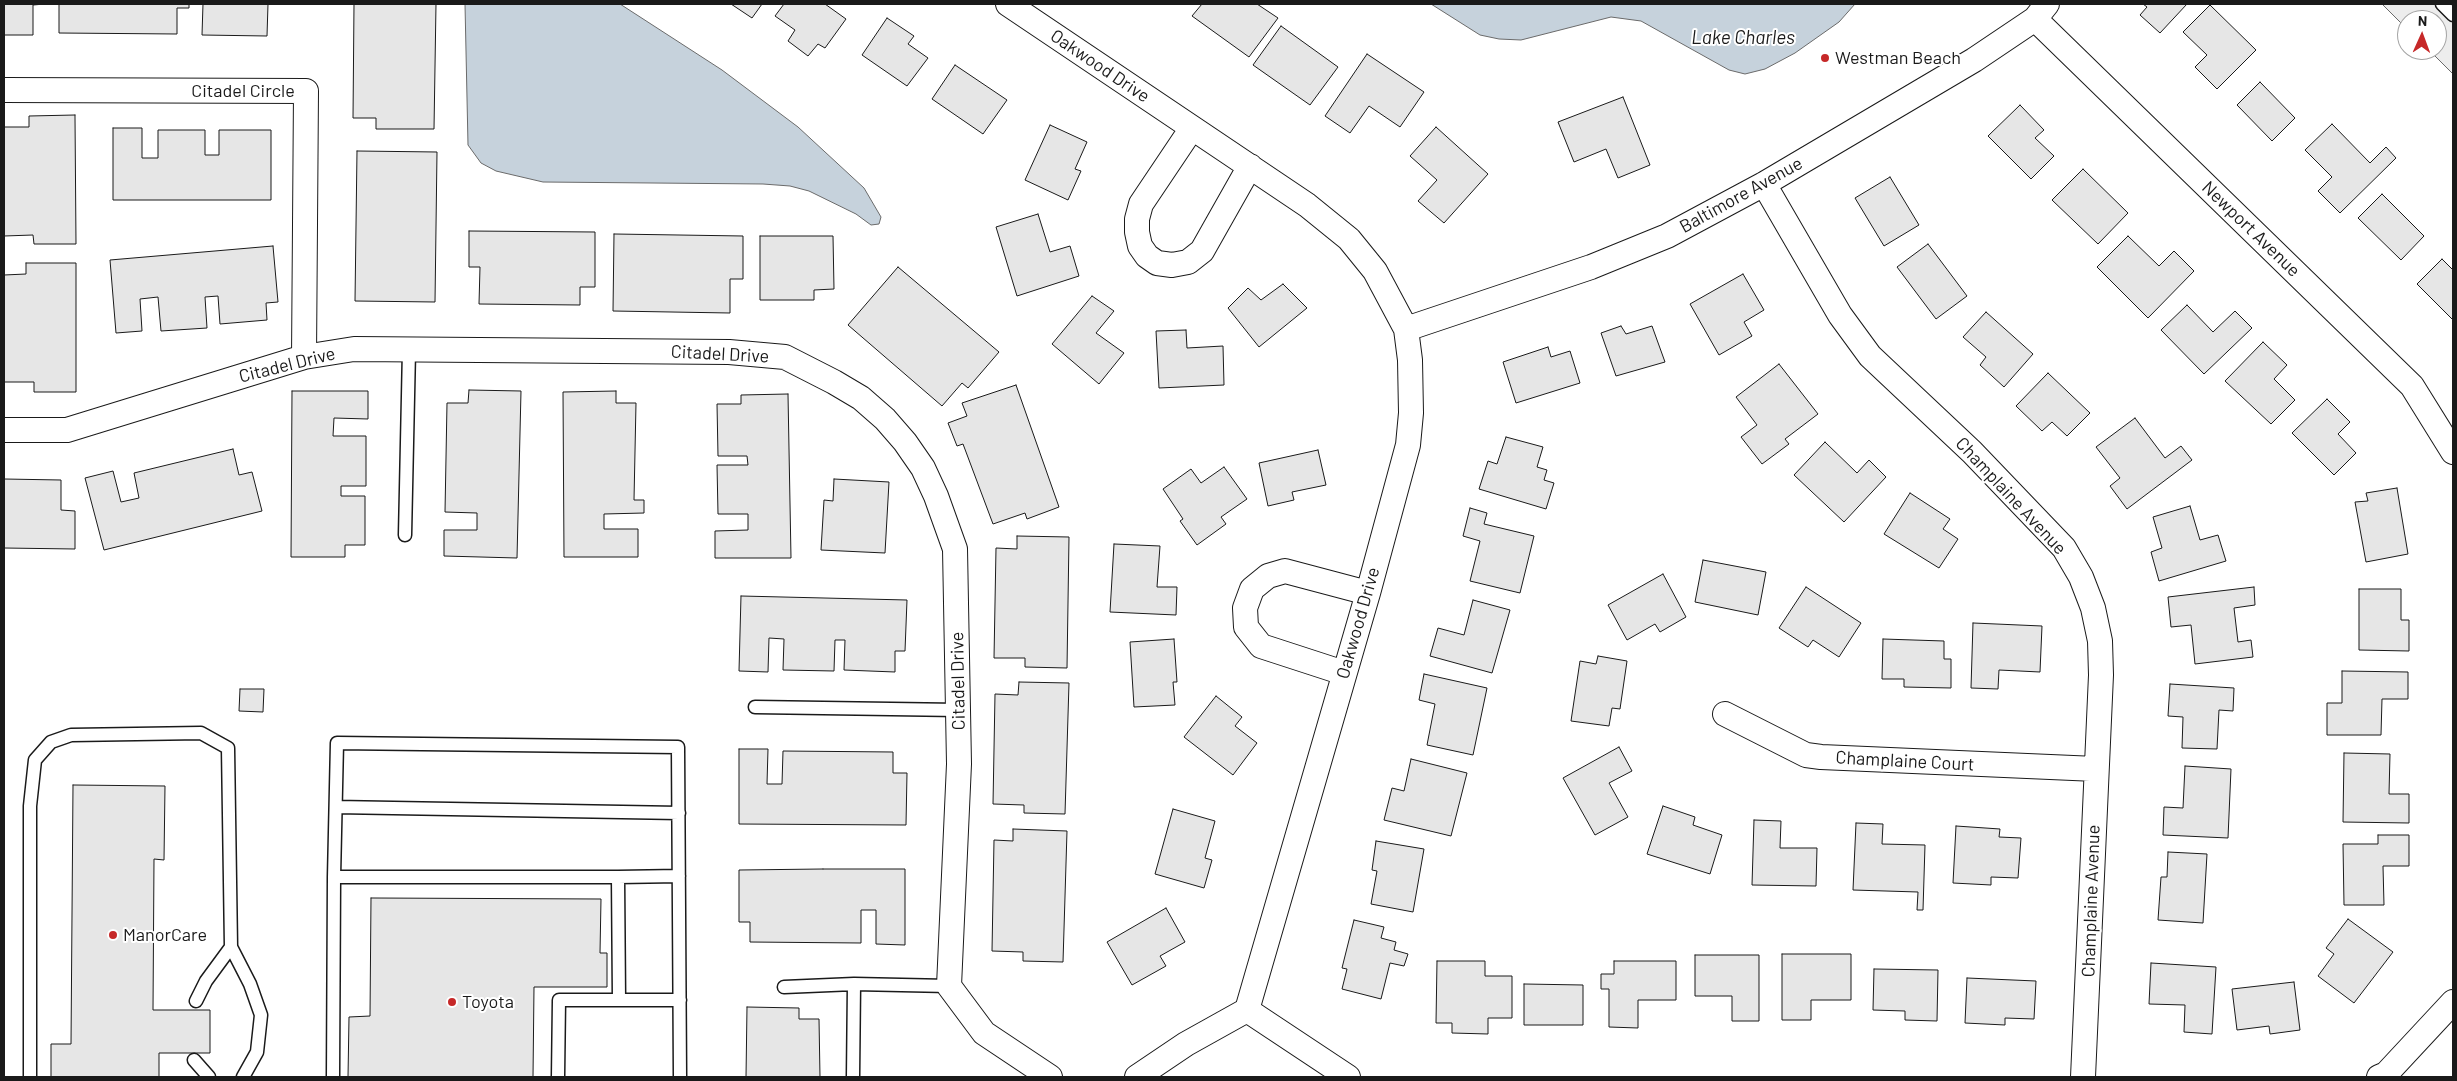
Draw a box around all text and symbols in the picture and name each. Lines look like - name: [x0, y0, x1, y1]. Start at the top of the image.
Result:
- north arrow: [2397, 10, 2447, 60]
- text: N: [2418, 12, 2427, 29]
- street label: Oakwood Drive: [1046, 25, 1154, 107]
- water label: Lake Charles: [1691, 27, 1795, 49]
- place label: Westman Beach: [1835, 47, 1961, 69]
- marker: Westman Beach: [1819, 52, 1831, 64]
- street label: Citadel Circle: [191, 80, 295, 102]
- street label: Baltimore Avenue: [1676, 152, 1806, 238]
- street label: Newport Avenue: [2197, 177, 2305, 281]
- street label: Citadel Drive: [670, 341, 770, 367]
- street label: Citadel Drive: [237, 343, 337, 387]
- street label: Champlaine Avenue: [1951, 433, 2071, 559]
- street label: Oakwood Drive: [1332, 565, 1384, 681]
- street label: Citadel Drive: [946, 632, 970, 730]
- street label: Champlaine Court: [1835, 747, 1975, 775]
- street label: Champlaine Avenue: [2078, 824, 2104, 978]
- place label: ManorCare: [123, 924, 207, 946]
- marker: ManorCare: [107, 929, 119, 941]
- place label: Toyota: [462, 991, 514, 1013]
- marker: Toyota: [446, 996, 458, 1008]

